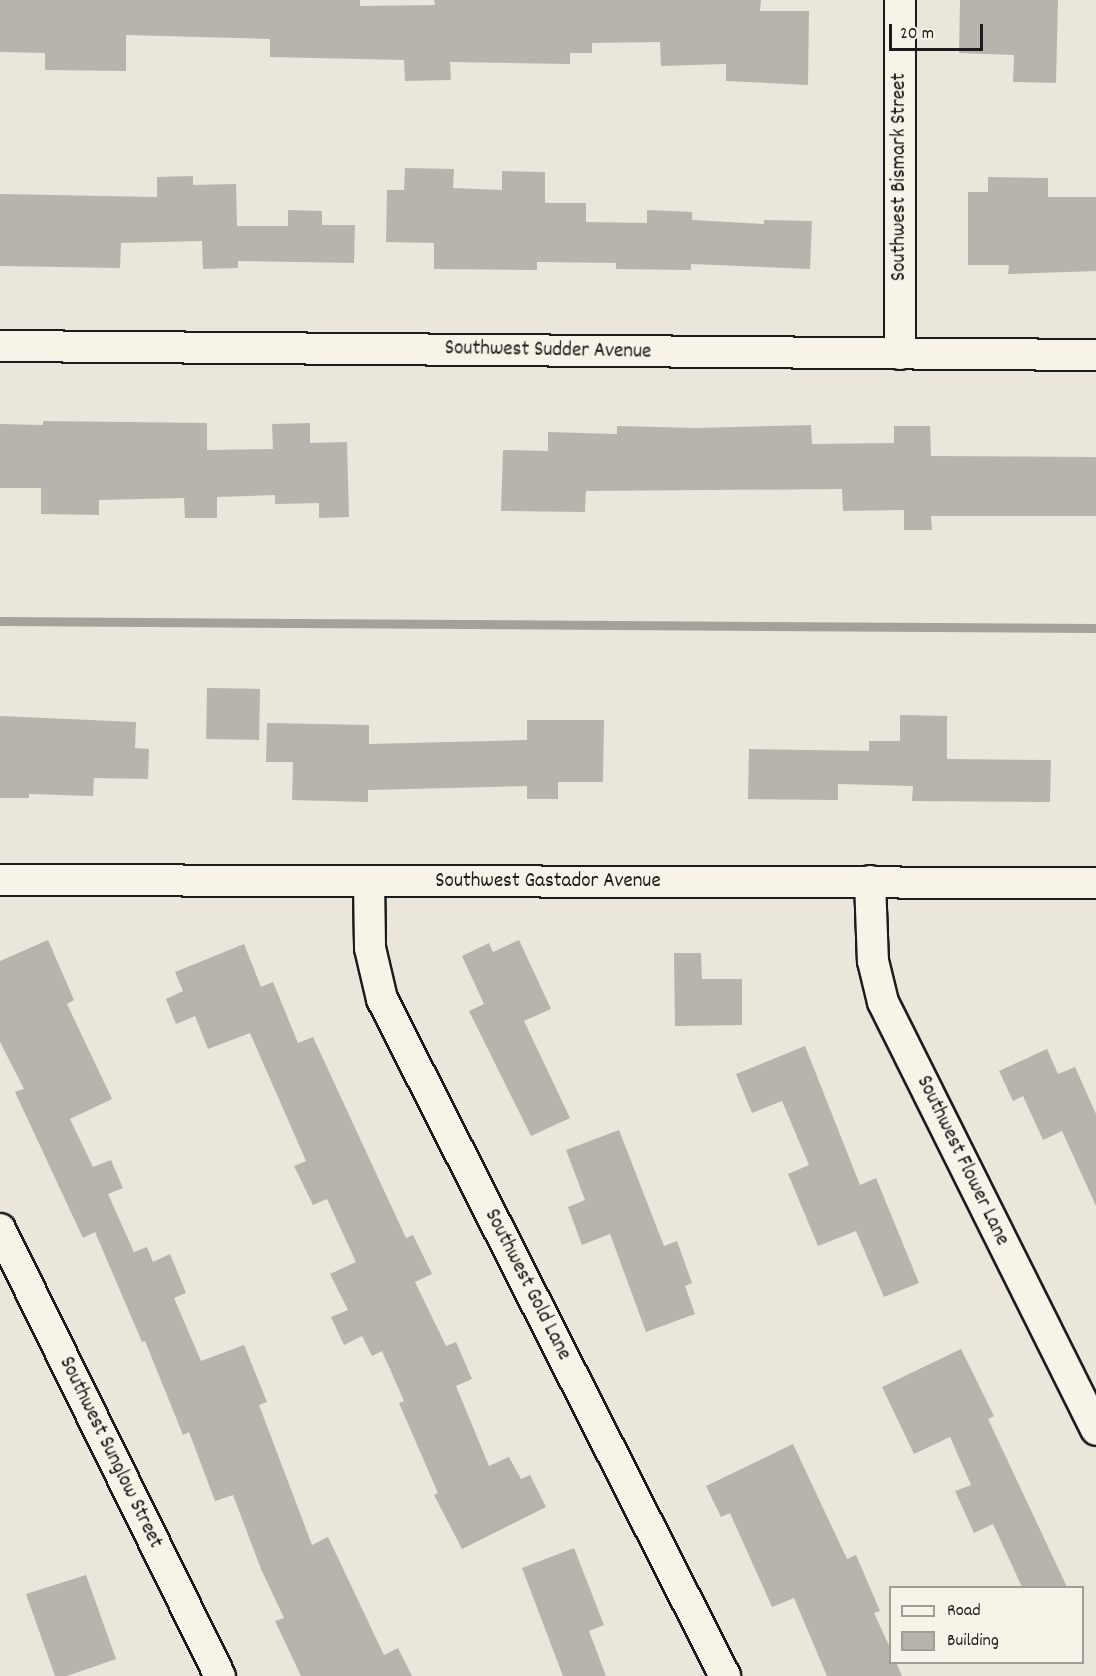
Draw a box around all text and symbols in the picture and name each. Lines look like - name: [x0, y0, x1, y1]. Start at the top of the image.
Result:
- scale bar: [892, 12, 986, 50]
- text: 20 m: [900, 22, 934, 47]
- street label: Southwest Bismark Street: [887, 73, 913, 281]
- street label: Southwest Sudder Avenue: [445, 337, 651, 365]
- street label: Southwest Gastador Avenue: [435, 869, 661, 895]
- street label: Southwest Flower Lane: [910, 1072, 1014, 1250]
- street label: Southwest Gold Lane: [478, 1205, 576, 1365]
- street label: Southwest Sunglow Street: [53, 1353, 167, 1553]
- legend: [889, 1586, 1084, 1664]
- text: Road: [947, 1599, 981, 1624]
- text: Building: [947, 1629, 999, 1654]

